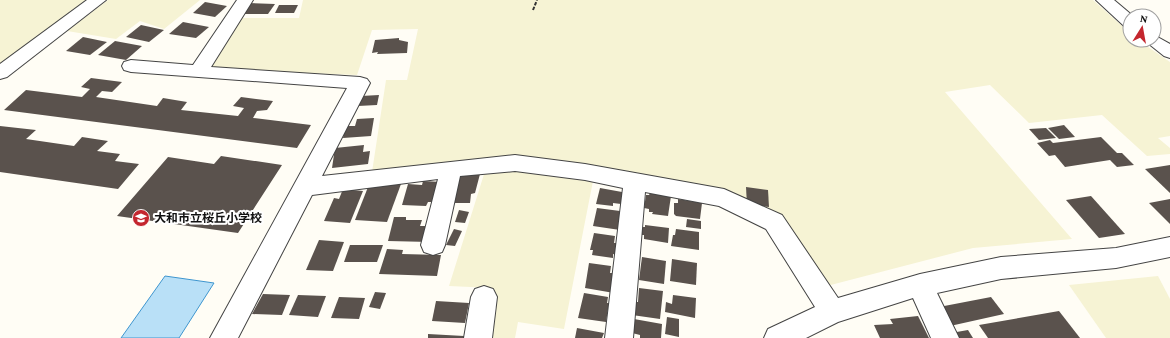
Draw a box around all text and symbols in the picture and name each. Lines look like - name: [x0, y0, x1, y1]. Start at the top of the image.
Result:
- north arrow: [1122, 8, 1162, 48]
- text: N: [1139, 12, 1149, 25]
- school or university icon: 大和市立桜丘小学校: [131, 208, 151, 228]
- place label: 大和市立桜丘小学校: [154, 211, 262, 225]

